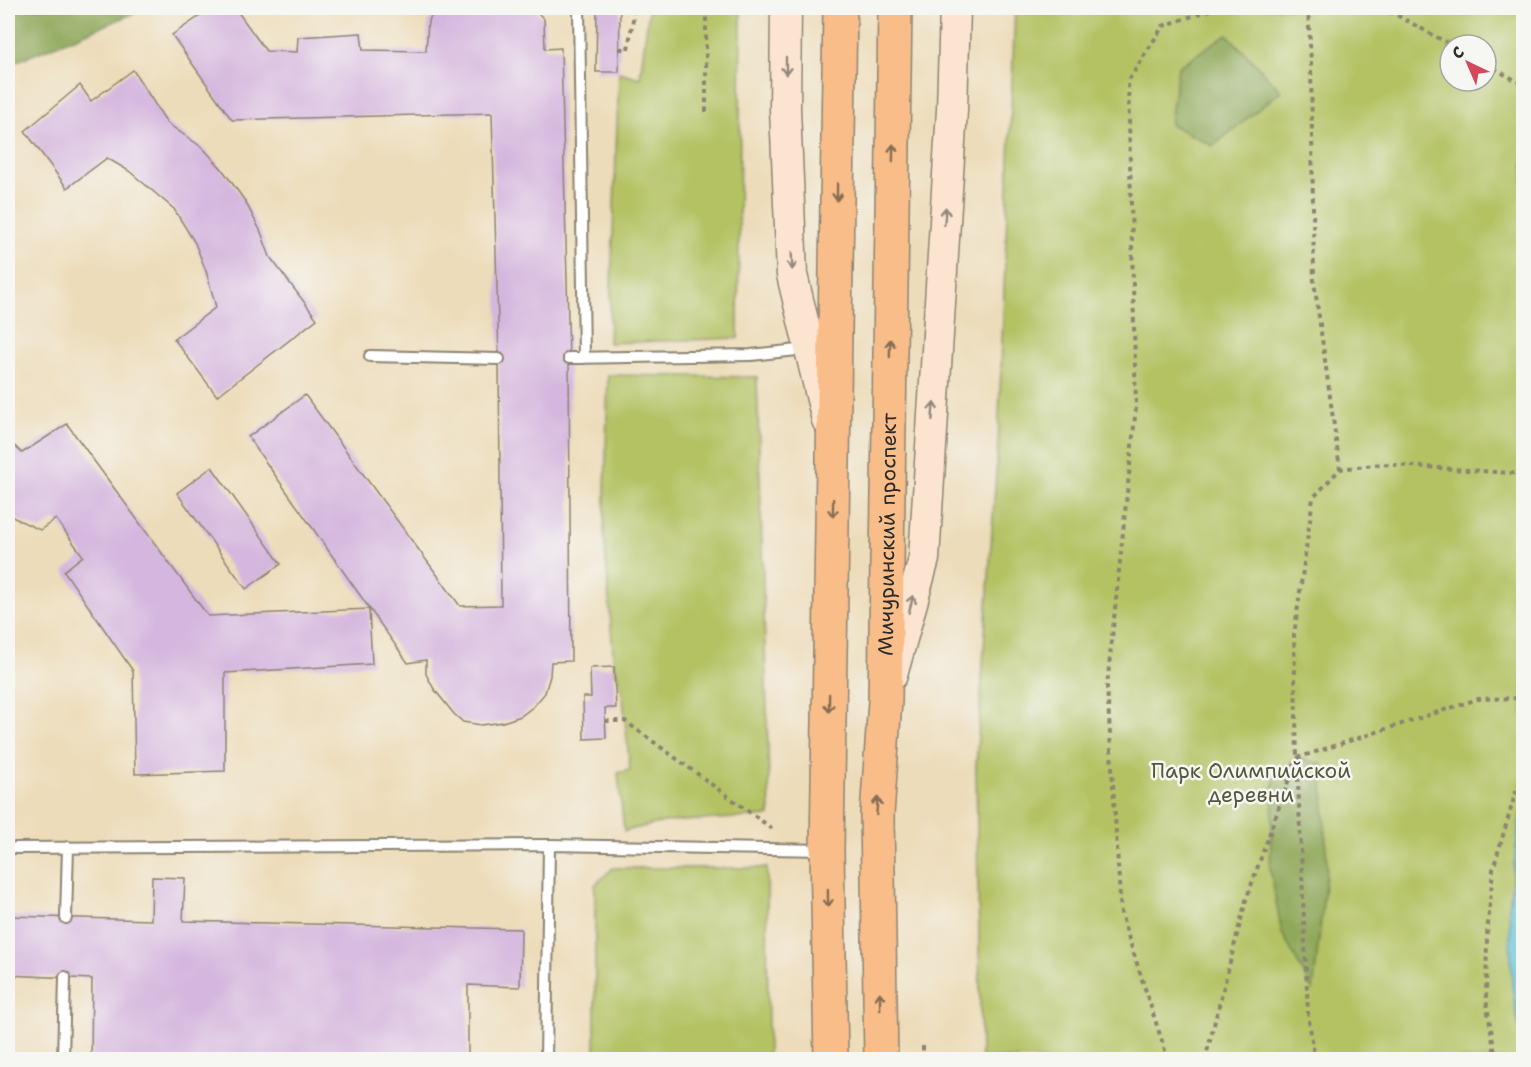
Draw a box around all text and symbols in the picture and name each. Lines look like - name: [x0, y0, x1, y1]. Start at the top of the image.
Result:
- north arrow: [1438, 33, 1498, 93]
- text: С: [1447, 41, 1469, 64]
- one-way arrow: [780, 55, 792, 75]
- one-way arrow: [887, 144, 898, 164]
- one-way arrow: [831, 181, 843, 201]
- one-way arrow: [940, 207, 951, 227]
- one-way arrow: [786, 250, 797, 270]
- one-way arrow: [884, 339, 896, 359]
- one-way arrow: [928, 401, 939, 421]
- street label: Мичуринский проспект: [872, 412, 903, 656]
- one-way arrow: [827, 497, 838, 517]
- one-way arrow: [906, 595, 918, 614]
- one-way arrow: [824, 692, 835, 712]
- park label: Парк Олимпийской деревни: [1151, 757, 1351, 809]
- one-way arrow: [872, 797, 883, 817]
- one-way arrow: [822, 887, 834, 907]
- one-way arrow: [874, 992, 885, 1012]

